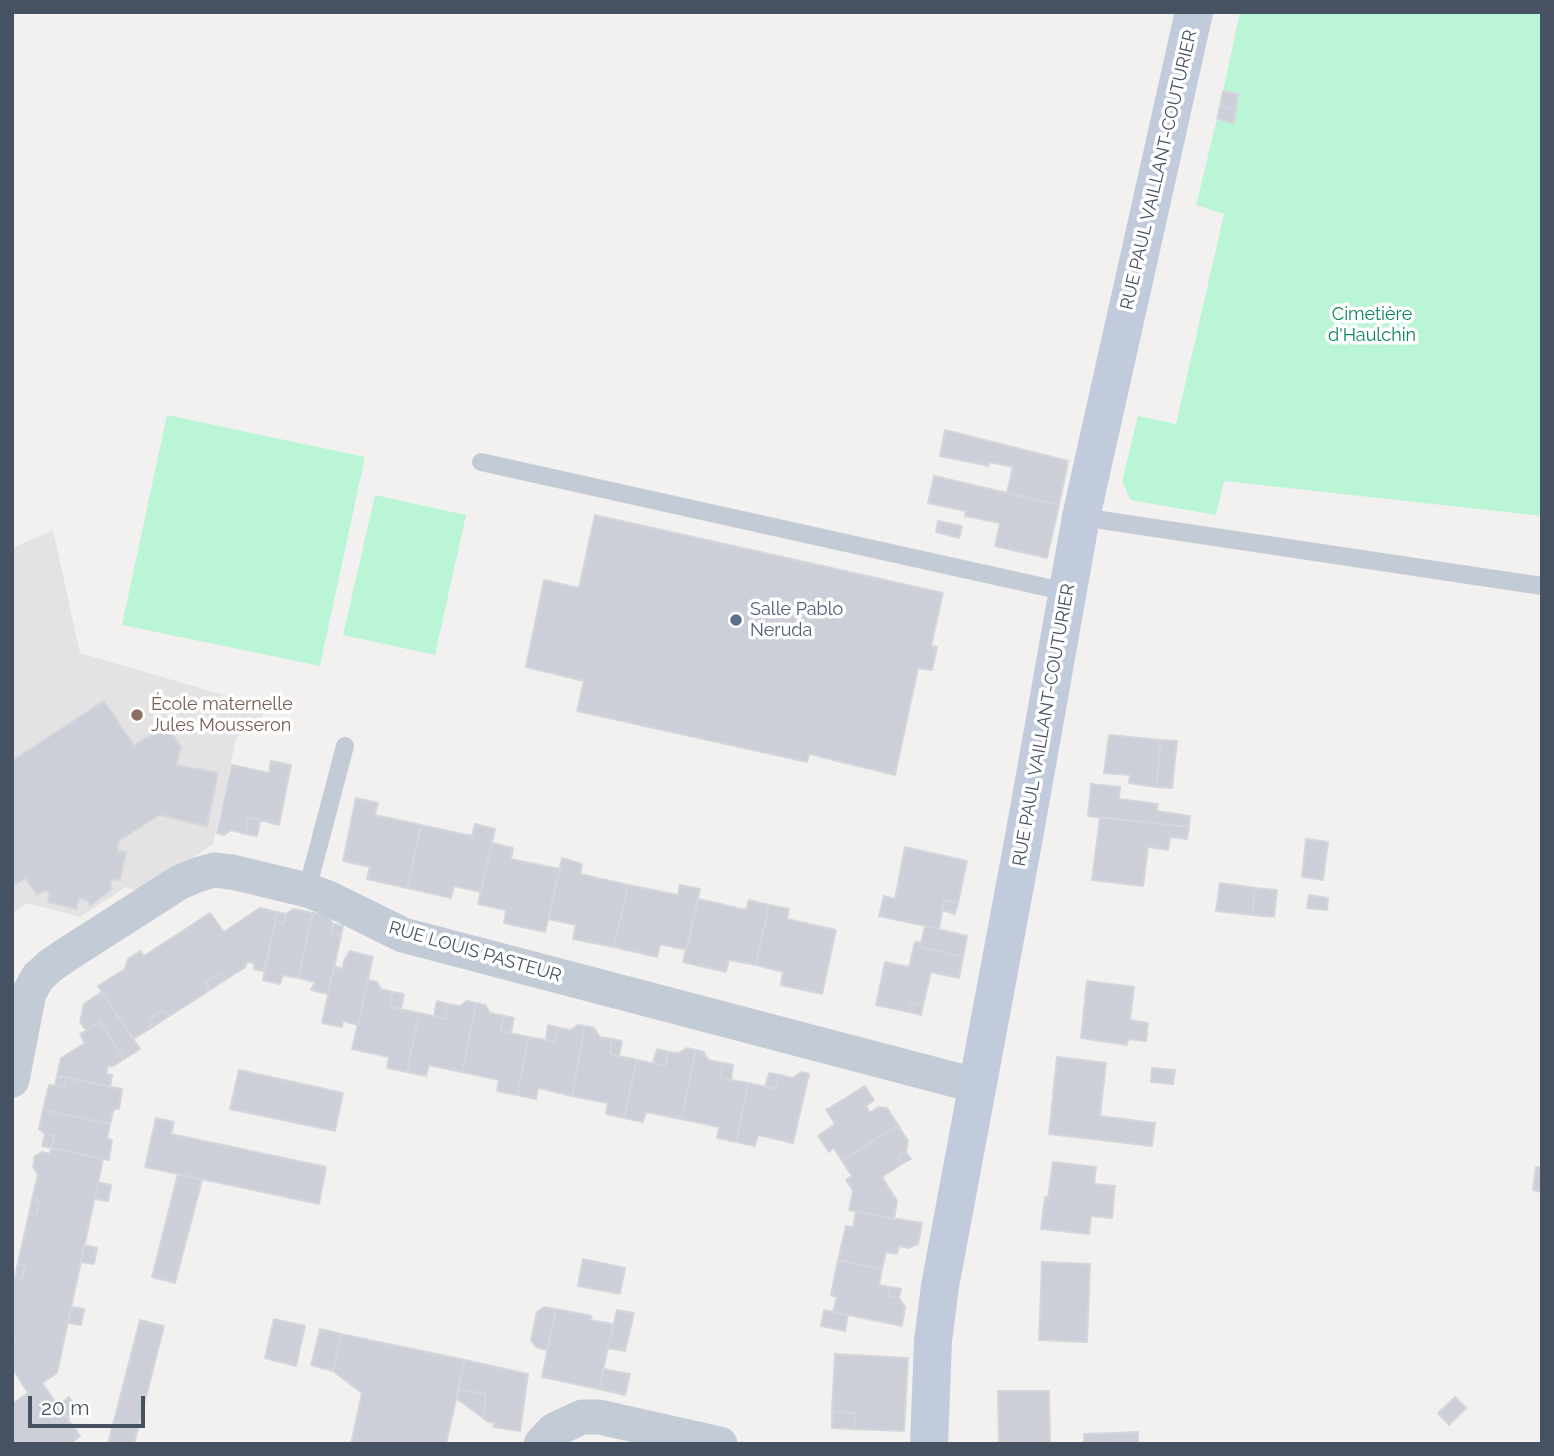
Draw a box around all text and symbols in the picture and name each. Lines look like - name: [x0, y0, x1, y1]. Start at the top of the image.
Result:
- street label: RUE PAUL VAILLANT-COUTURIER: [1116, 28, 1202, 312]
- park label: Cimetière d'Haulchin: [1328, 304, 1416, 346]
- street label: RUE PAUL VAILLANT-COUTURIER: [1008, 582, 1080, 868]
- place label: Salle Pablo Neruda: [750, 599, 843, 642]
- marker: Salle Pablo Neruda: [728, 612, 744, 628]
- place label: École maternelle Jules Mousseron: [151, 694, 293, 736]
- marker: École maternelle Jules Mousseron: [129, 707, 145, 723]
- street label: RUE LOUIS PASTEUR: [386, 917, 564, 987]
- scale bar: [32, 1382, 149, 1426]
- text: 20 m: [41, 1395, 89, 1420]

